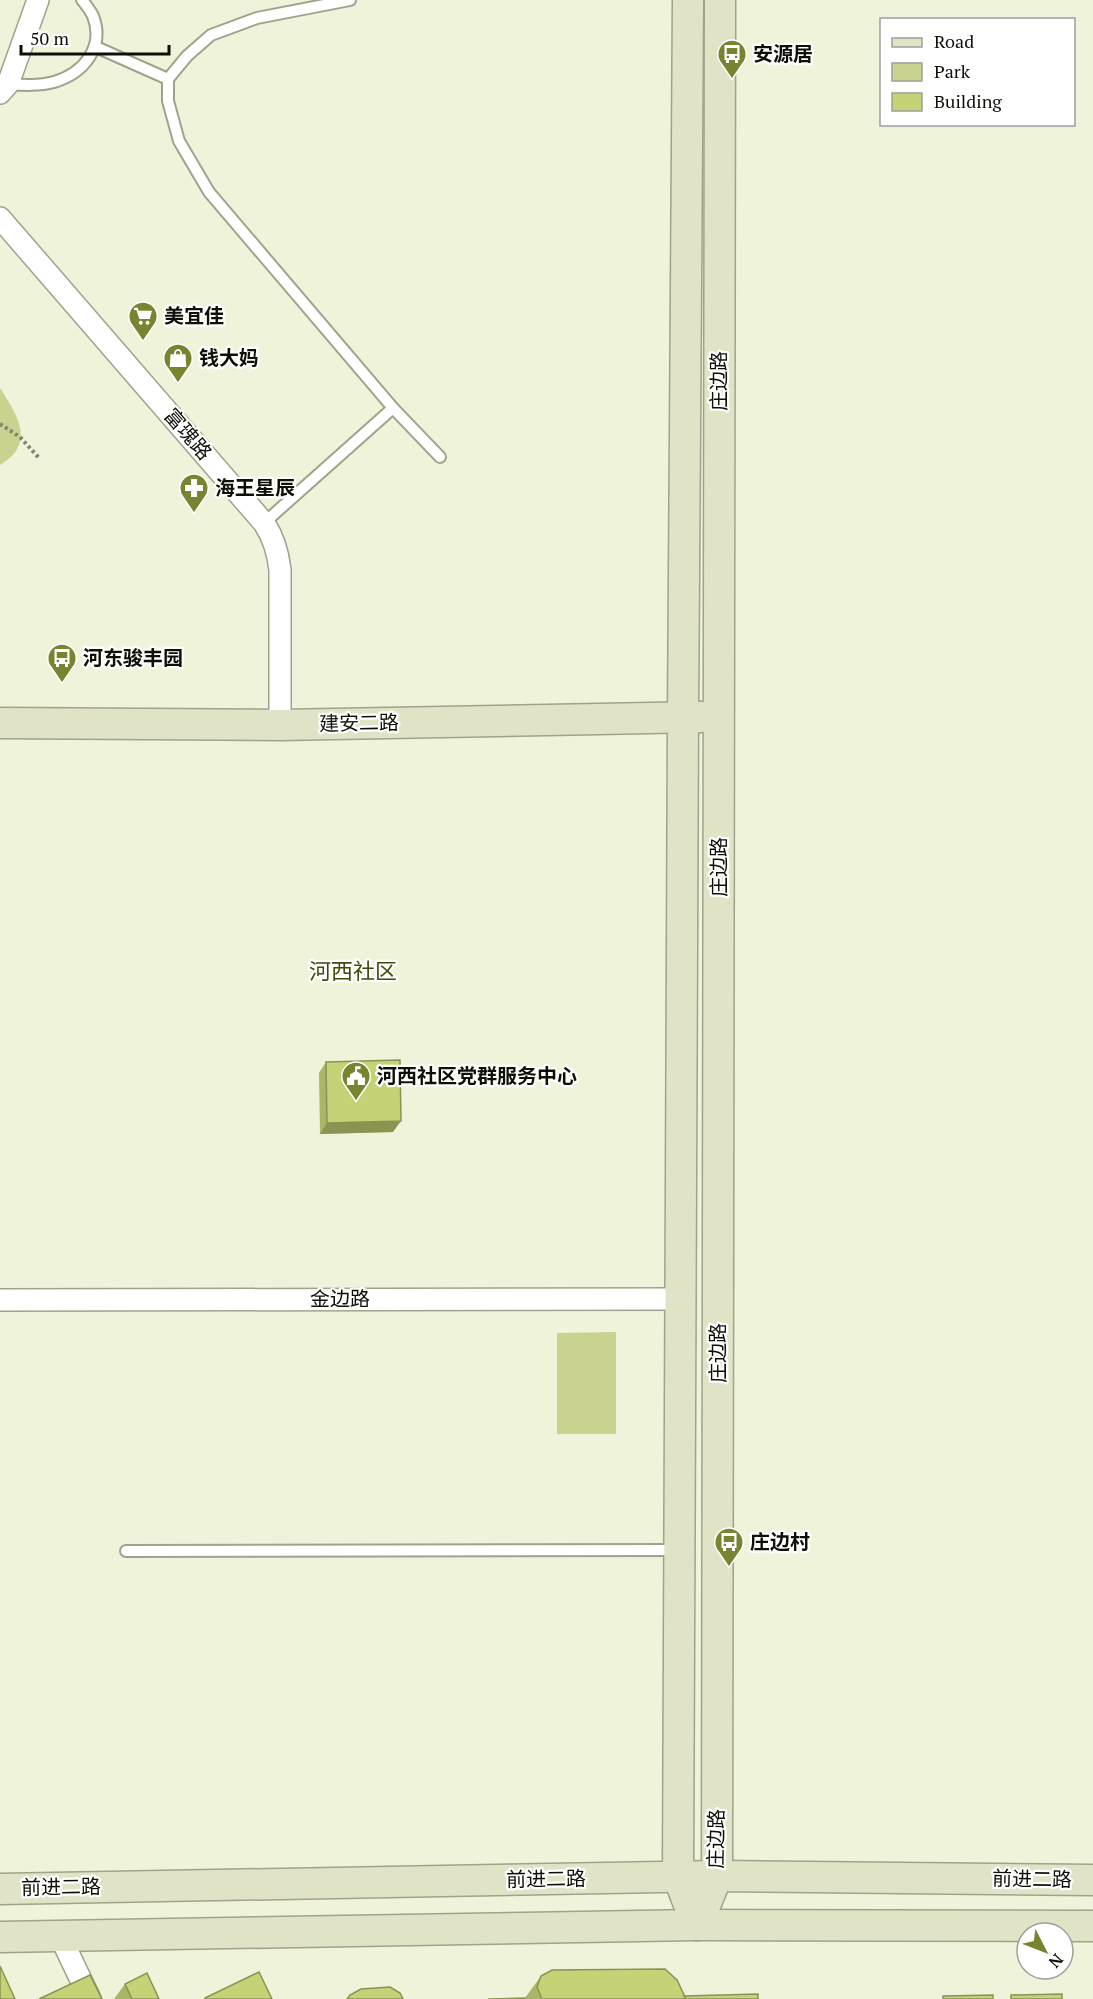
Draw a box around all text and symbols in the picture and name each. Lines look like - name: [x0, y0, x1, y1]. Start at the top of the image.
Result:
- scale bar: [21, 18, 170, 56]
- legend: [880, 18, 1075, 126]
- text: 50 m: [30, 26, 70, 50]
- text: Road: [934, 29, 974, 53]
- bus stop icon: 安源居: [716, 38, 748, 80]
- place label: 安源居: [753, 40, 813, 67]
- text: Park: [934, 59, 971, 83]
- text: Building: [934, 89, 1002, 113]
- supermarket icon: 美宜佳: [127, 300, 159, 342]
- place label: 美宜佳: [164, 302, 224, 329]
- shop icon: 钱大妈: [162, 342, 194, 384]
- place label: 钱大妈: [199, 344, 259, 371]
- street label: 庄边路: [705, 351, 732, 411]
- street label: 富瑰路: [159, 402, 218, 465]
- pharmacy icon: 海王星辰: [178, 472, 210, 514]
- place label: 海王星辰: [215, 474, 295, 501]
- bus stop icon: 河东骏丰园: [46, 642, 78, 684]
- place label: 河东骏丰园: [83, 644, 183, 671]
- street label: 建安二路: [319, 708, 399, 737]
- street label: 庄边路: [705, 837, 732, 897]
- district label: 河西社区: [309, 956, 397, 985]
- public building icon: 河西社区党群服务中心: [340, 1060, 372, 1102]
- place label: 河西社区党群服务中心: [377, 1062, 577, 1089]
- street label: 金边路: [310, 1285, 370, 1312]
- street label: 庄边路: [704, 1323, 731, 1383]
- bus stop icon: 庄边村: [713, 1526, 745, 1568]
- place label: 庄边村: [750, 1528, 810, 1555]
- street label: 庄边路: [701, 1809, 730, 1869]
- street label: 前进二路: [506, 1864, 586, 1893]
- street label: 前进二路: [992, 1864, 1072, 1893]
- street label: 前进二路: [21, 1872, 101, 1901]
- north arrow: [1015, 1921, 1075, 1981]
- text: N: [1044, 1949, 1068, 1973]

